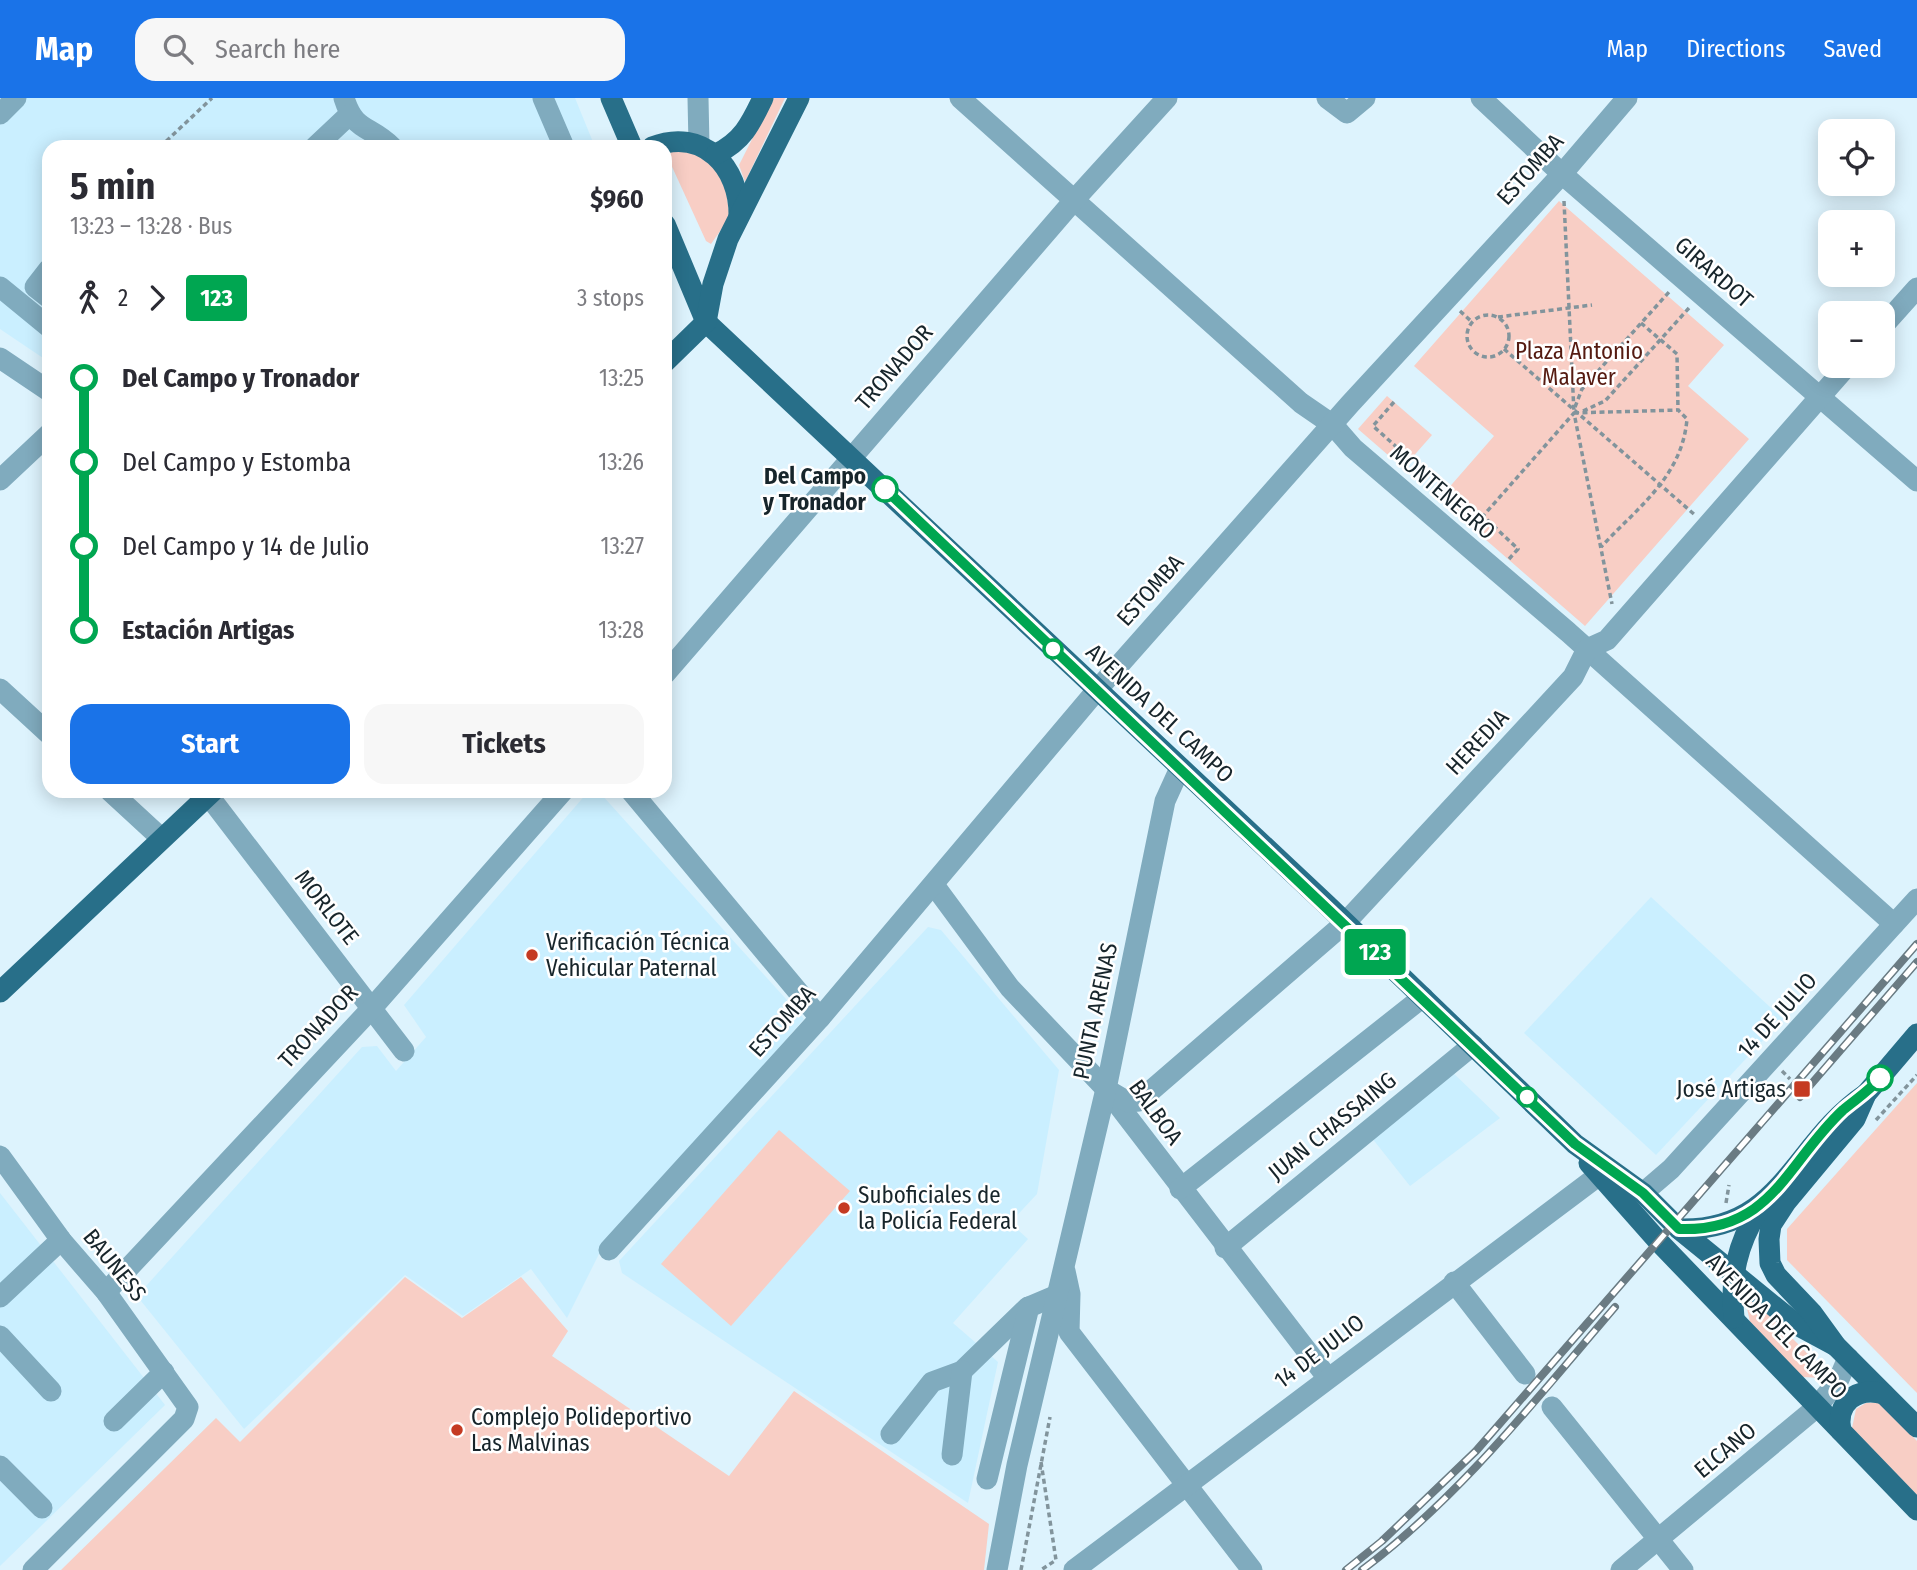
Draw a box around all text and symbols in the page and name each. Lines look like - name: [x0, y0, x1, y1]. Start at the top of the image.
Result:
- search box: [135, 18, 625, 81]
- text: Map: [35, 29, 93, 69]
- icon: search: [159, 30, 197, 68]
- text: Search here: [215, 34, 340, 65]
- text: Map: [1607, 35, 1648, 63]
- text: Directions: [1686, 35, 1785, 63]
- text: Saved: [1823, 35, 1882, 63]
- map controls: [1818, 119, 1895, 378]
- button: locate: [1818, 119, 1895, 196]
- street label: ESTOMBA: [1491, 127, 1569, 211]
- text: 5 min: [70, 163, 155, 209]
- text: $960: [590, 184, 644, 215]
- button: +: [1818, 210, 1895, 287]
- text: 13:23 – 13:28 · Bus: [70, 212, 232, 240]
- street label: GIRARDOT: [1669, 231, 1759, 314]
- icon: walk: [70, 279, 108, 317]
- icon: forward: [138, 279, 176, 317]
- text: 2: [118, 284, 128, 312]
- text: 123: [200, 284, 233, 312]
- text: 3 stops: [577, 284, 644, 312]
- button: −: [1818, 301, 1895, 378]
- street label: TRONADOR: [849, 318, 939, 415]
- park label: Plaza Antonio Malaver: [1515, 337, 1643, 391]
- text: Del Campo y Tronador: [122, 363, 359, 394]
- text: 13:25: [599, 364, 644, 392]
- street label: MONTENEGRO: [1385, 439, 1501, 545]
- text: Del Campo y Estomba: [122, 447, 351, 478]
- text: 13:26: [598, 448, 644, 476]
- place label: Del Campo y Tronador: [762, 462, 867, 516]
- marker: Del Campo y Tronador: [872, 476, 898, 502]
- text: Del Campo y 14 de Julio: [122, 531, 369, 562]
- text: 13:27: [600, 532, 644, 560]
- street label: ESTOMBA: [1111, 548, 1189, 632]
- text: Estación Artigas: [122, 615, 294, 646]
- text: 13:28: [598, 616, 644, 644]
- street label: AVENIDA DEL CAMPO: [1081, 638, 1239, 788]
- unlabelled marker: [1043, 639, 1063, 659]
- street label: HEREDIA: [1440, 703, 1514, 781]
- button: Start: [70, 704, 350, 784]
- button: Tickets: [364, 704, 644, 784]
- street label: MORLOTE: [289, 864, 365, 950]
- place label: Verificación Técnica Vehicular Paternal: [546, 928, 730, 982]
- line badge: 123: [1335, 929, 1415, 975]
- text: 123: [1359, 938, 1391, 966]
- street label: PUNTA ARENAS: [1067, 940, 1123, 1082]
- marker: Verificación Técnica Vehicular Paternal: [524, 947, 540, 963]
- street label: 14 DE JULIO: [1731, 966, 1823, 1064]
- street label: TRONADOR: [272, 978, 364, 1074]
- street label: ESTOMBA: [743, 979, 821, 1063]
- unlabelled marker: [1867, 1065, 1893, 1091]
- street label: JUAN CHASSAING: [1262, 1066, 1402, 1186]
- street label: BALBOA: [1123, 1074, 1189, 1150]
- place label: José Artigas: [1676, 1075, 1786, 1103]
- marker: José Artigas: [1792, 1079, 1812, 1099]
- unlabelled marker: [1517, 1087, 1537, 1107]
- place label: Suboficiales de la Policía Federal: [858, 1181, 1017, 1235]
- marker: Suboficiales de la Policía Federal: [836, 1200, 852, 1216]
- street label: BAUNESS: [77, 1223, 153, 1307]
- street label: AVENIDA DEL CAMPO: [1701, 1247, 1853, 1405]
- street label: 14 DE JULIO: [1268, 1308, 1370, 1394]
- place label: Complejo Polideportivo Las Malvinas: [471, 1403, 692, 1457]
- street label: ELCANO: [1688, 1416, 1762, 1484]
- marker: Complejo Polideportivo Las Malvinas: [449, 1422, 465, 1438]

